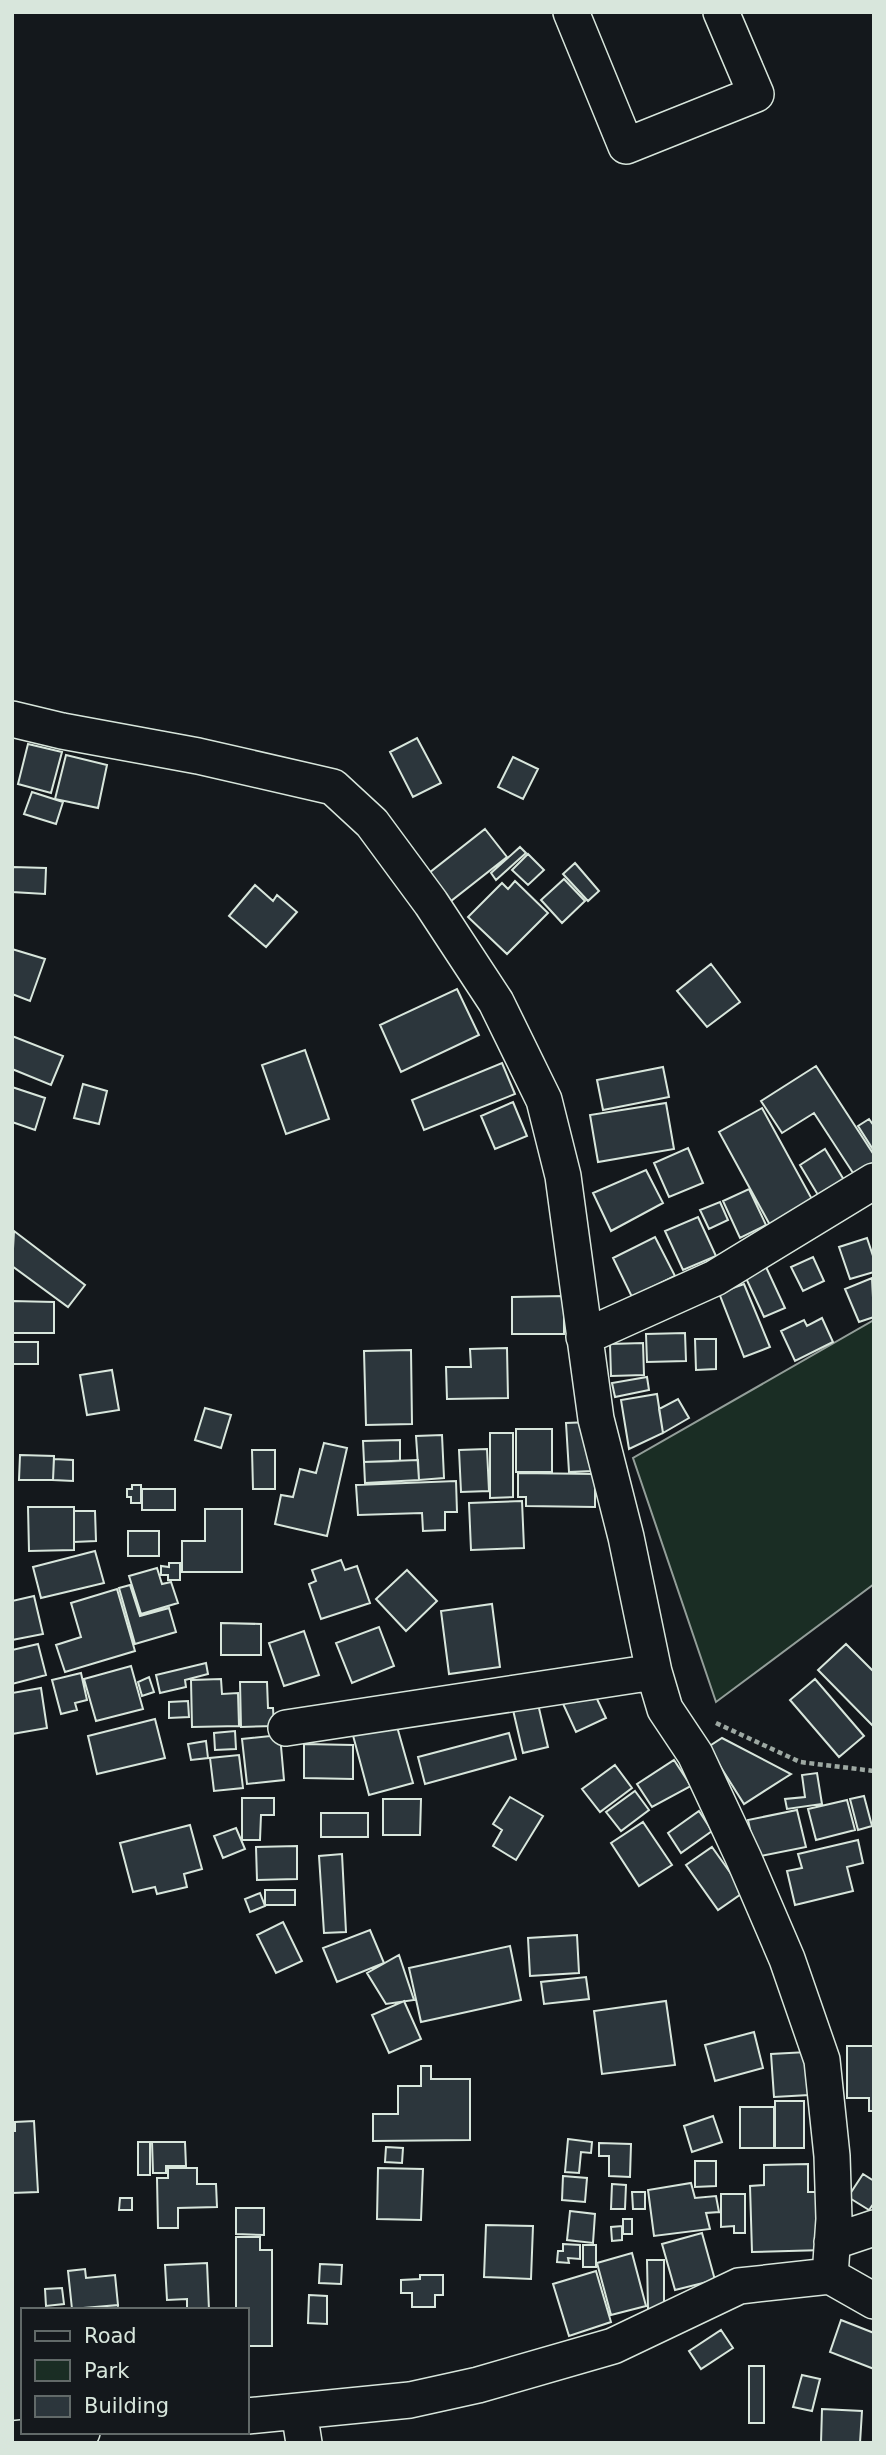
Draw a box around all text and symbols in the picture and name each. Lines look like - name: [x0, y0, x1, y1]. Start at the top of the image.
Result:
- legend: [21, 2308, 248, 2434]
- text: Road: [84, 2324, 137, 2348]
- text: Park: [84, 2359, 130, 2383]
- text: Building: [84, 2394, 169, 2418]

